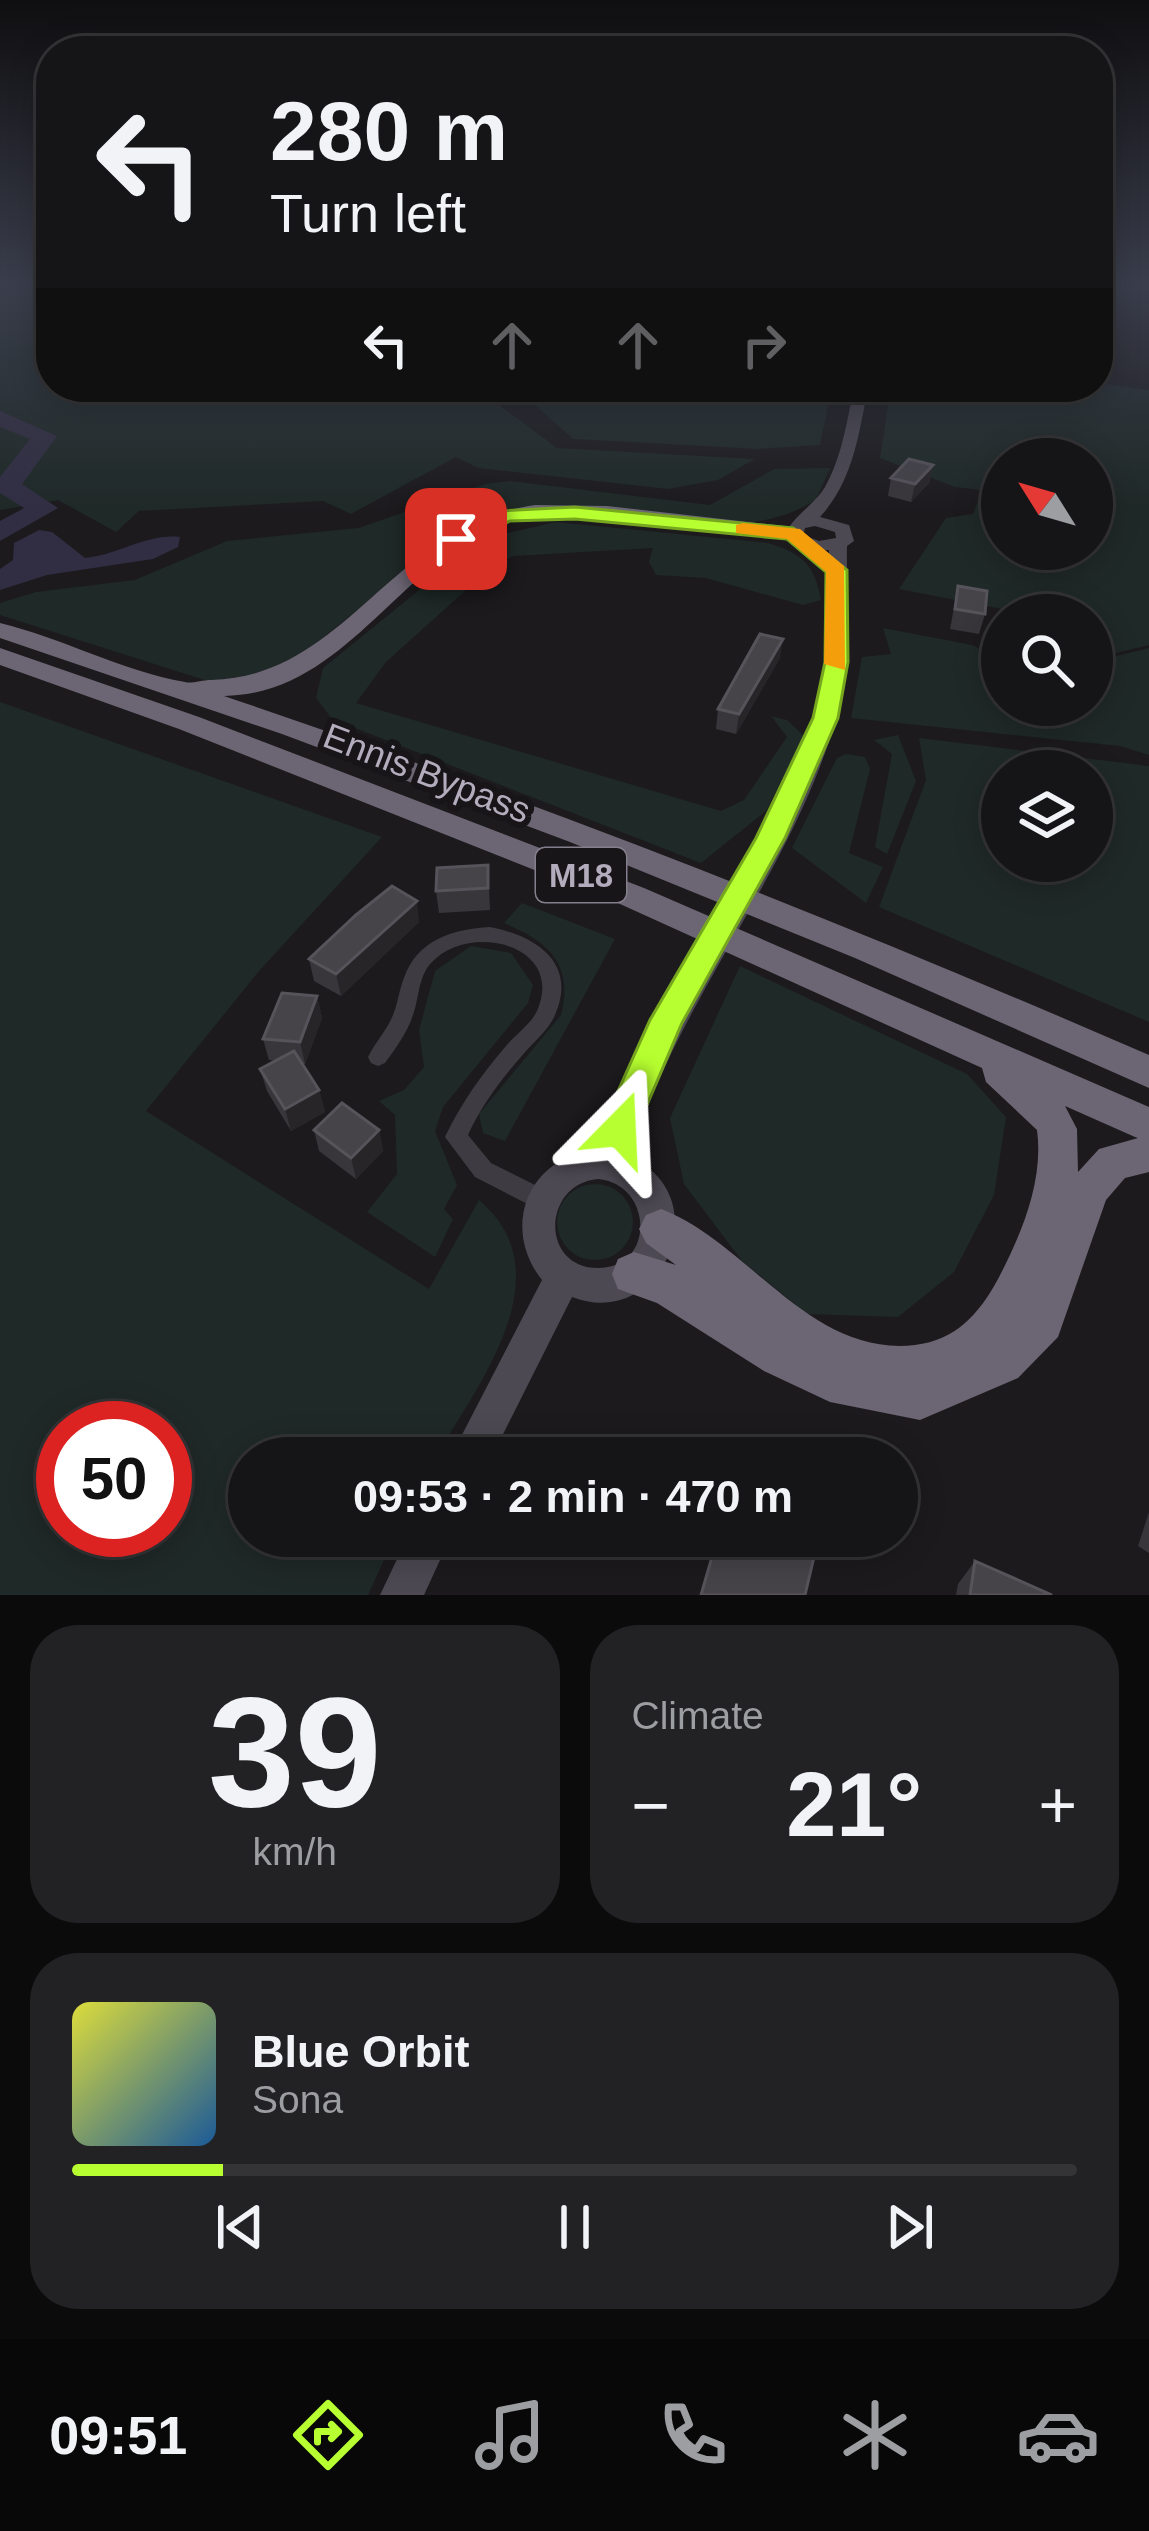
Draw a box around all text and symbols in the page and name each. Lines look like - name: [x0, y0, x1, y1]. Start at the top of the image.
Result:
- icon: left: [72, 84, 228, 240]
- text: 280 m: [270, 84, 508, 178]
- text: Turn left: [270, 183, 466, 243]
- icon: left: [353, 312, 419, 378]
- icon: ahead: [479, 312, 545, 378]
- icon: ahead: [605, 312, 671, 378]
- icon: right: [731, 312, 797, 378]
- north arrow: [981, 438, 1113, 570]
- map controls: [981, 438, 1113, 882]
- pin: [405, 488, 507, 590]
- icon: arrive: [423, 506, 489, 572]
- button: search: [981, 594, 1113, 726]
- street label: Ennis Bypass: [318, 715, 536, 831]
- button: layers: [981, 750, 1113, 882]
- road number: M18: [536, 848, 626, 902]
- position arrow: [557, 1066, 683, 1192]
- speed limit sign: 50: [36, 1401, 192, 1557]
- text: 09:53 · 2 min · 470 m: [353, 1471, 793, 1522]
- text: 39: [208, 1665, 382, 1839]
- text: Climate: [632, 1694, 764, 1737]
- text: 21°: [786, 1755, 922, 1855]
- text: −: [632, 1768, 670, 1842]
- text: +: [1038, 1768, 1077, 1842]
- text: km/h: [252, 1830, 337, 1873]
- text: Blue Orbit: [252, 2026, 470, 2077]
- text: Sona: [252, 2078, 343, 2121]
- icon: previous: [207, 2194, 273, 2260]
- icon: pause: [542, 2194, 608, 2260]
- icon: next: [877, 2194, 943, 2260]
- icon: directions: [286, 2393, 370, 2477]
- icon: music: [468, 2393, 552, 2477]
- icon: phone: [651, 2393, 735, 2477]
- icon: climate: [833, 2393, 917, 2477]
- icon: car: [1016, 2393, 1100, 2477]
- text: 09:51: [49, 2405, 187, 2465]

